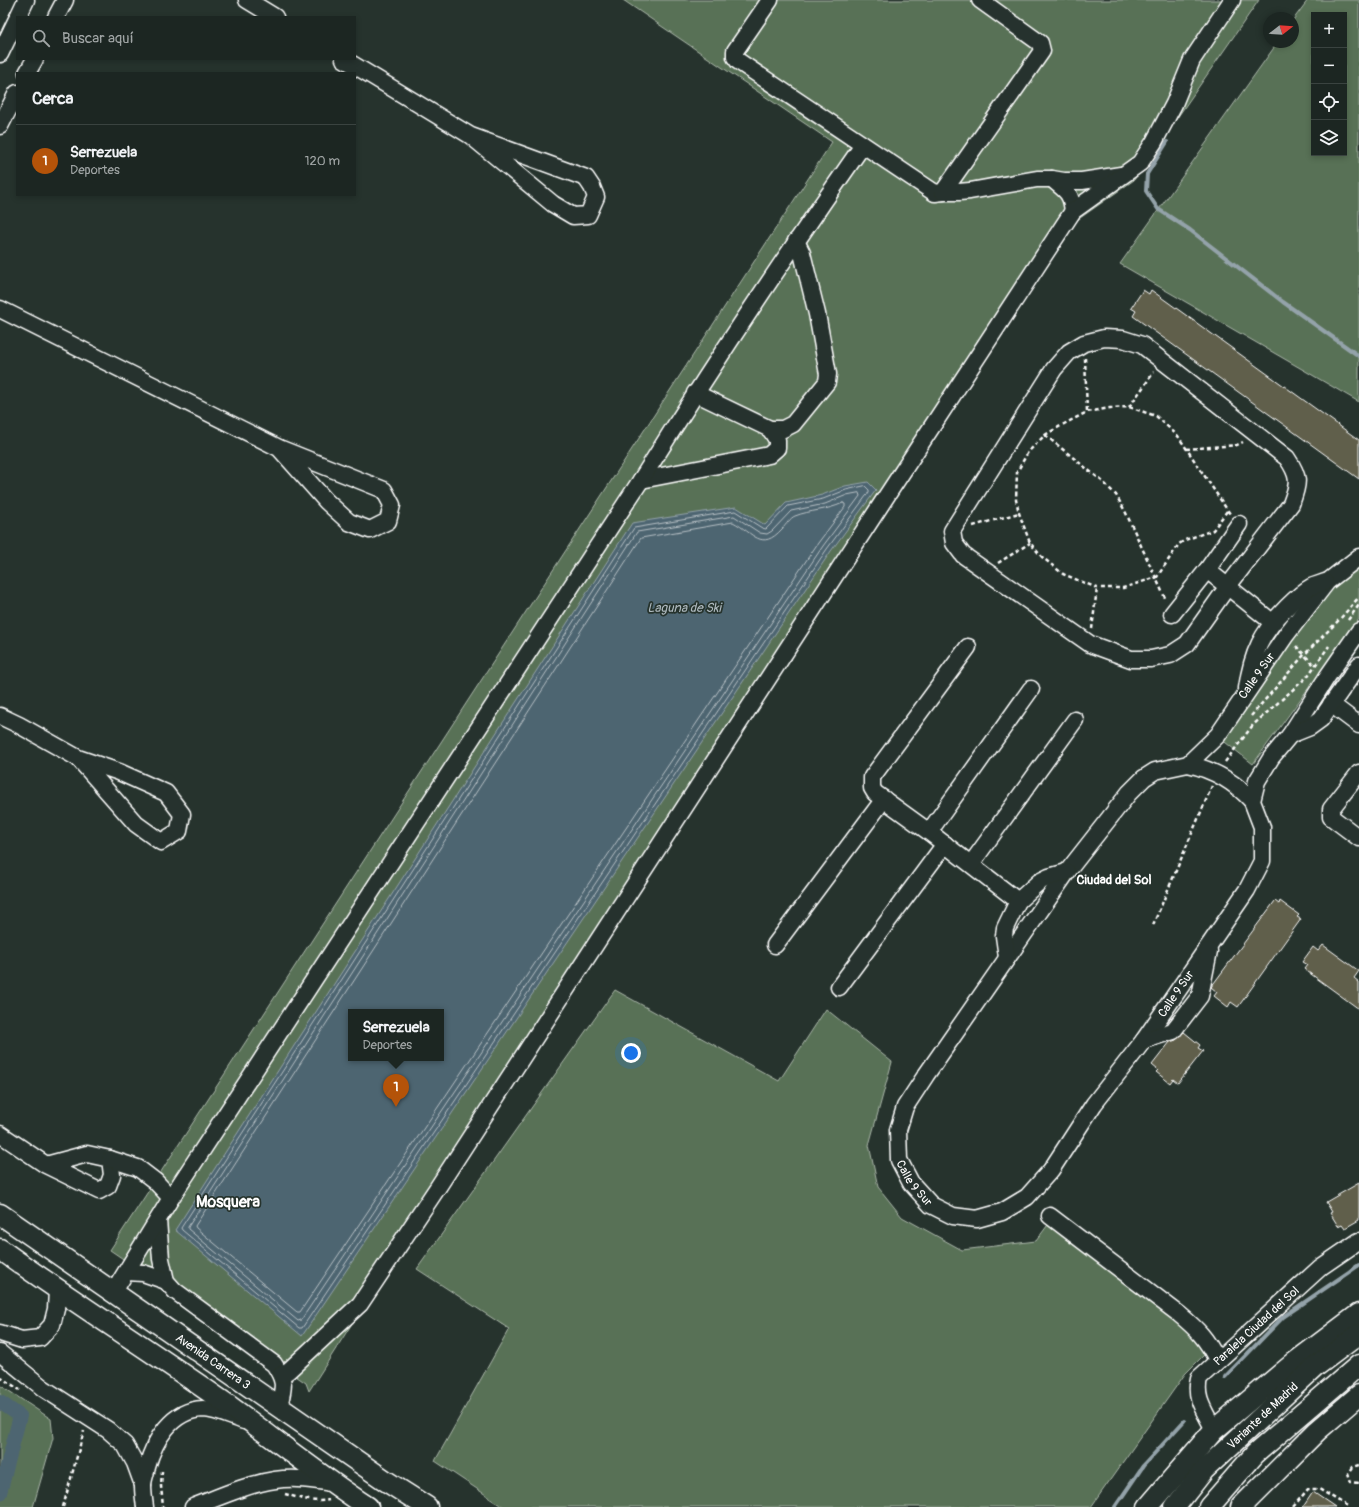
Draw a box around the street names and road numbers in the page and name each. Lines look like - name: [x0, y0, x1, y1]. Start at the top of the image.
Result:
- street label: Calle 9 Sur: [1236, 649, 1279, 702]
- street label: Calle 9 Sur: [1154, 967, 1197, 1020]
- street label: Calle 9 Sur: [893, 1158, 936, 1210]
- street label: Paralela Ciudad del Sol: [1210, 1283, 1302, 1369]
- street label: Avenida Carrera 3: [173, 1330, 254, 1393]
- street label: Variante de Madrid: [1224, 1379, 1301, 1452]

